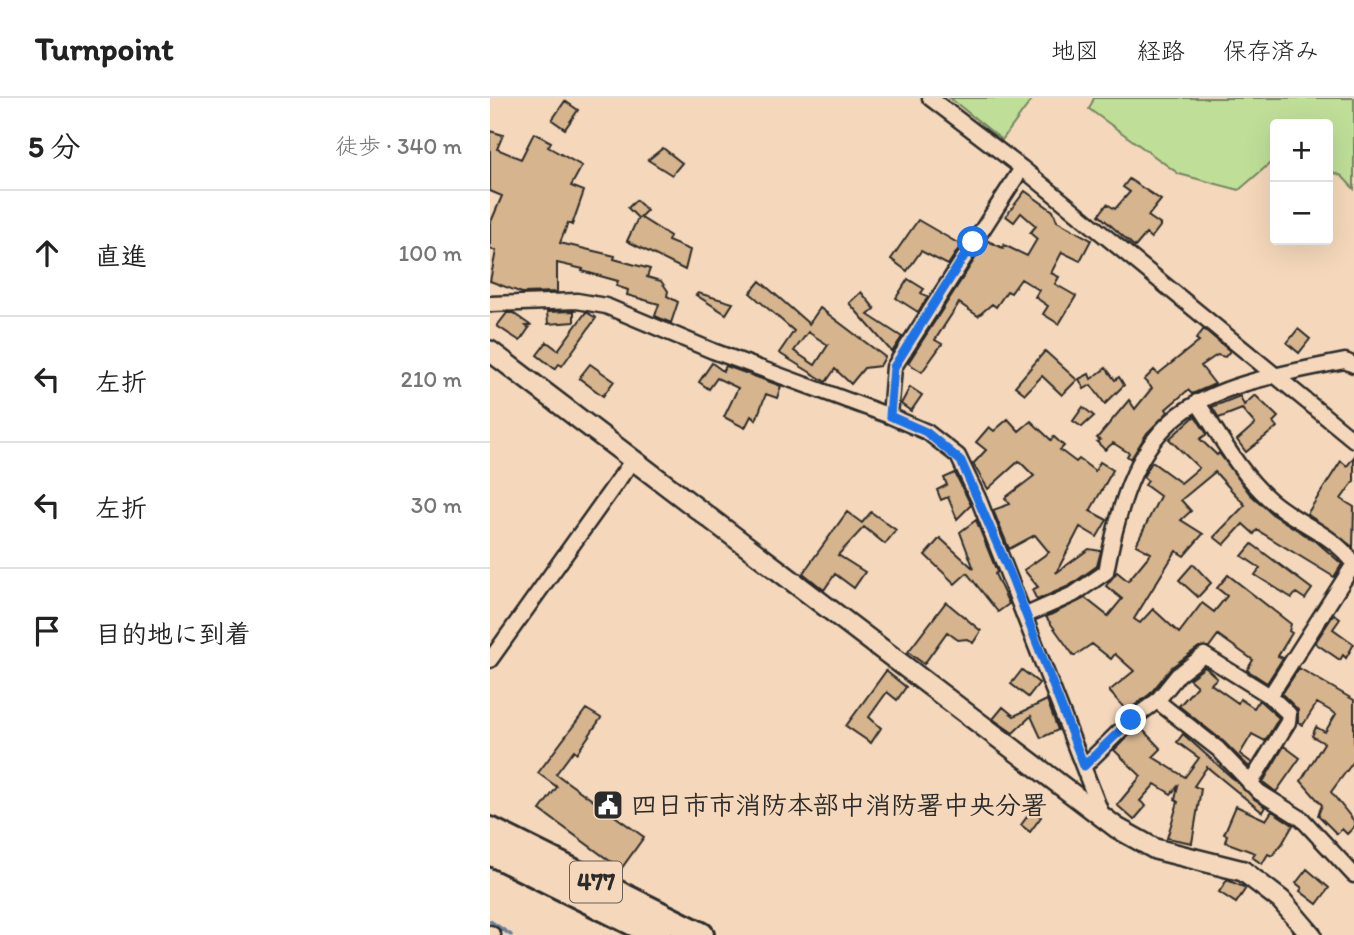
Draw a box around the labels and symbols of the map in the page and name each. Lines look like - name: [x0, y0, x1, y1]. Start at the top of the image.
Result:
- route start: [957, 226, 988, 257]
- route end: [1115, 704, 1146, 735]
- public building icon: 四日市市消防本部中消防署中央分署: [591, 788, 625, 822]
- place label: 四日市市消防本部中消防署中央分署: [631, 789, 1047, 821]
- road number: 477: [570, 862, 622, 902]

